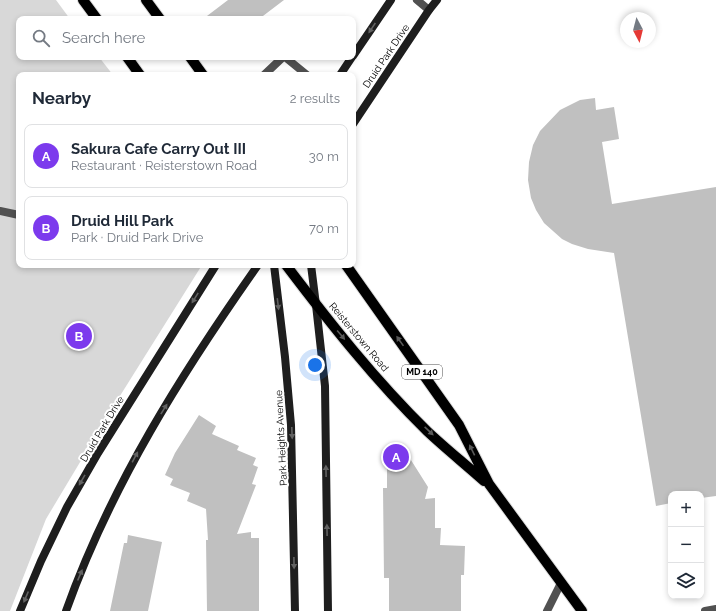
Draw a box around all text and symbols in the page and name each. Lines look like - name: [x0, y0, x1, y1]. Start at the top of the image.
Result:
- north arrow: [620, 12, 656, 48]
- search box: [16, 16, 356, 60]
- street label: Druid Park Drive: [361, 22, 411, 90]
- one-way arrow: [368, 23, 376, 33]
- icon: search: [30, 27, 52, 49]
- text: Search here: [62, 29, 145, 47]
- text: Nearby: [32, 88, 91, 108]
- text: 2 results: [290, 91, 340, 106]
- text: Sakura Cafe Carry Out III: [71, 140, 246, 158]
- text: A: [42, 149, 50, 164]
- text: 30 m: [309, 149, 339, 164]
- text: Restaurant · Reisterstown Road: [71, 158, 257, 173]
- text: Druid Hill Park: [71, 212, 174, 230]
- text: B: [42, 221, 50, 236]
- text: 70 m: [309, 221, 339, 236]
- text: Park · Druid Park Drive: [71, 230, 203, 245]
- one-way arrow: [191, 293, 199, 303]
- one-way arrow: [275, 298, 282, 310]
- street label: Reisterstown Road: [327, 300, 391, 374]
- pin: B: [66, 321, 92, 351]
- one-way arrow: [337, 330, 346, 341]
- one-way arrow: [396, 336, 404, 347]
- your location: [305, 355, 325, 375]
- road number: MD 140: [402, 365, 442, 379]
- street label: Park Heights Avenue: [273, 390, 289, 486]
- street label: Druid Park Drive: [78, 394, 126, 464]
- one-way arrow: [160, 404, 168, 414]
- one-way arrow: [288, 427, 295, 439]
- one-way arrow: [423, 427, 434, 436]
- pin: A: [383, 442, 409, 472]
- one-way arrow: [469, 444, 475, 455]
- one-way arrow: [132, 451, 139, 463]
- one-way arrow: [323, 464, 329, 477]
- one-way arrow: [79, 474, 86, 486]
- map controls: [668, 491, 704, 599]
- button: +: [668, 491, 704, 527]
- one-way arrow: [324, 523, 330, 536]
- button: −: [668, 527, 704, 563]
- one-way arrow: [291, 557, 297, 570]
- button: layers: [668, 563, 704, 599]
- one-way arrow: [78, 568, 84, 580]
- one-way arrow: [23, 592, 29, 603]

